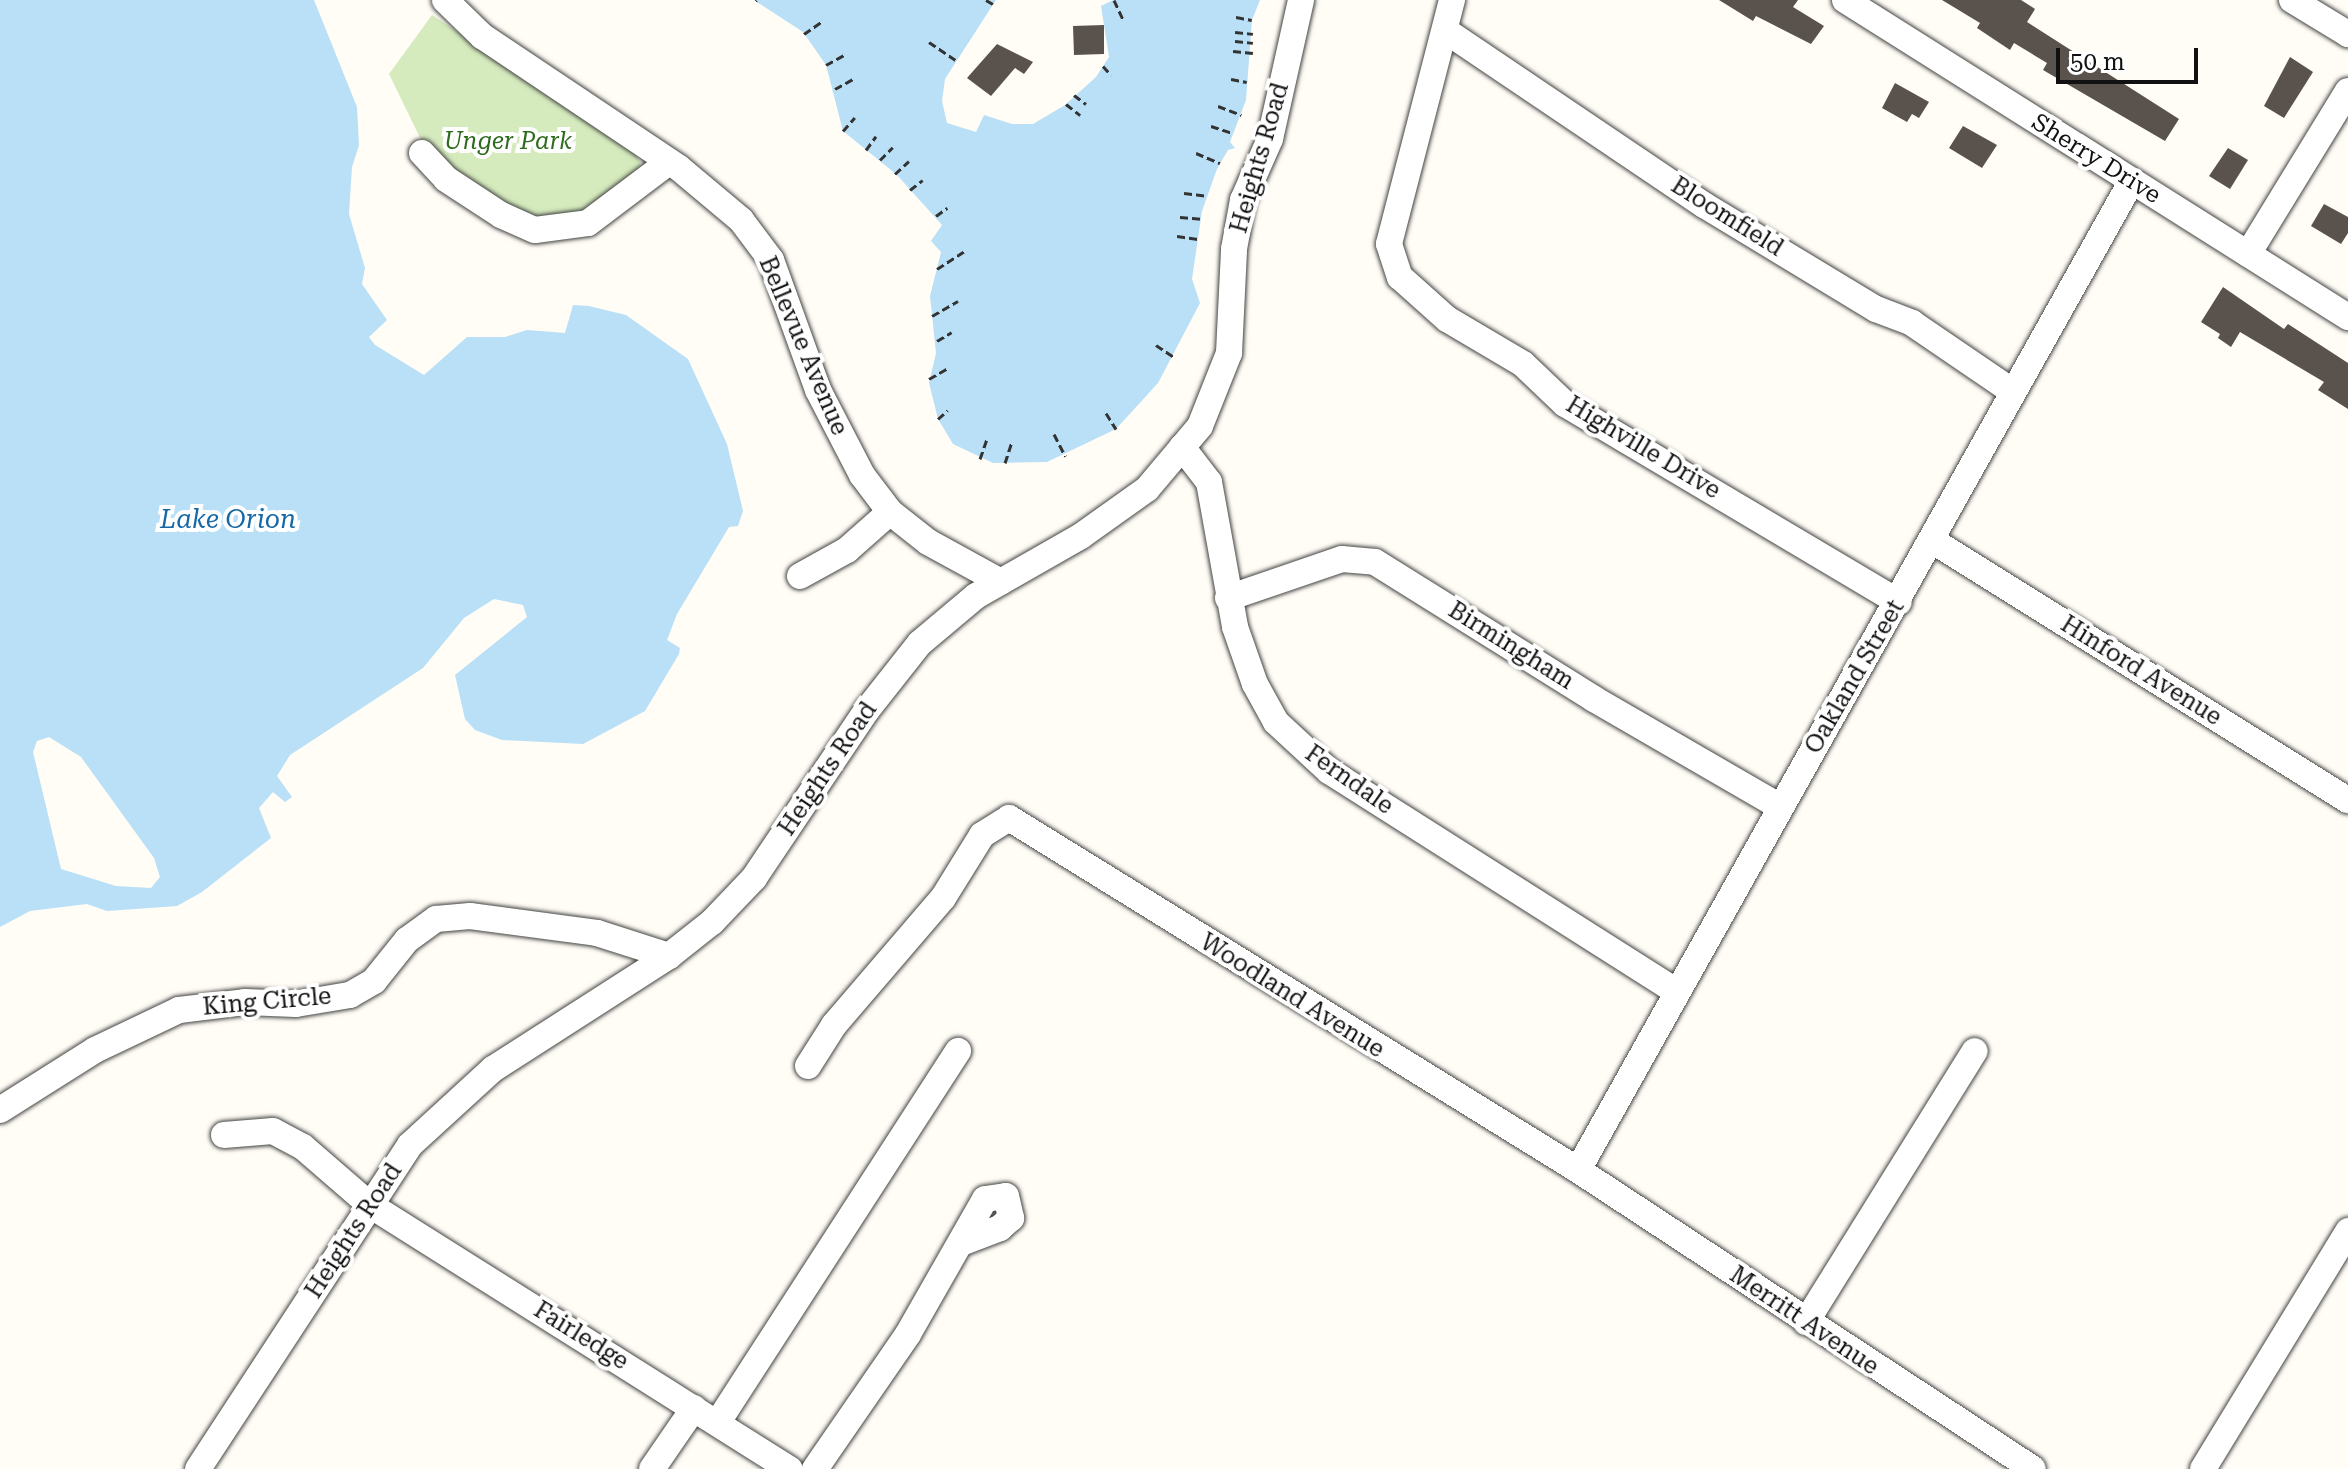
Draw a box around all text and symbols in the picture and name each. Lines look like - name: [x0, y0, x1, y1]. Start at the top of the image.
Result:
- scale bar: [2060, 32, 2202, 82]
- text: 50 m: [2070, 48, 2125, 76]
- street label: Heights Road: [1225, 79, 1295, 237]
- street label: Sherry Drive: [2026, 108, 2166, 210]
- park label: Unger Park: [444, 128, 572, 156]
- street label: Bloomfield: [1666, 171, 1788, 263]
- street label: Bellevue Avenue: [752, 252, 854, 440]
- street label: Highville Drive: [1561, 391, 1725, 505]
- water label: Lake Orion: [160, 504, 296, 536]
- street label: Oakland Street: [1799, 595, 1911, 759]
- street label: Birmingham: [1443, 596, 1579, 696]
- street label: Hinford Avenue: [2055, 610, 2227, 732]
- street label: Heights Road: [773, 697, 883, 841]
- street label: Ferndale: [1299, 739, 1399, 821]
- street label: Woodland Avenue: [1195, 928, 1389, 1064]
- street label: King Circle: [201, 982, 333, 1022]
- street label: Heights Road: [300, 1158, 408, 1304]
- street label: Merritt Avenue: [1724, 1261, 1884, 1381]
- street label: Fairledge: [528, 1296, 634, 1376]

